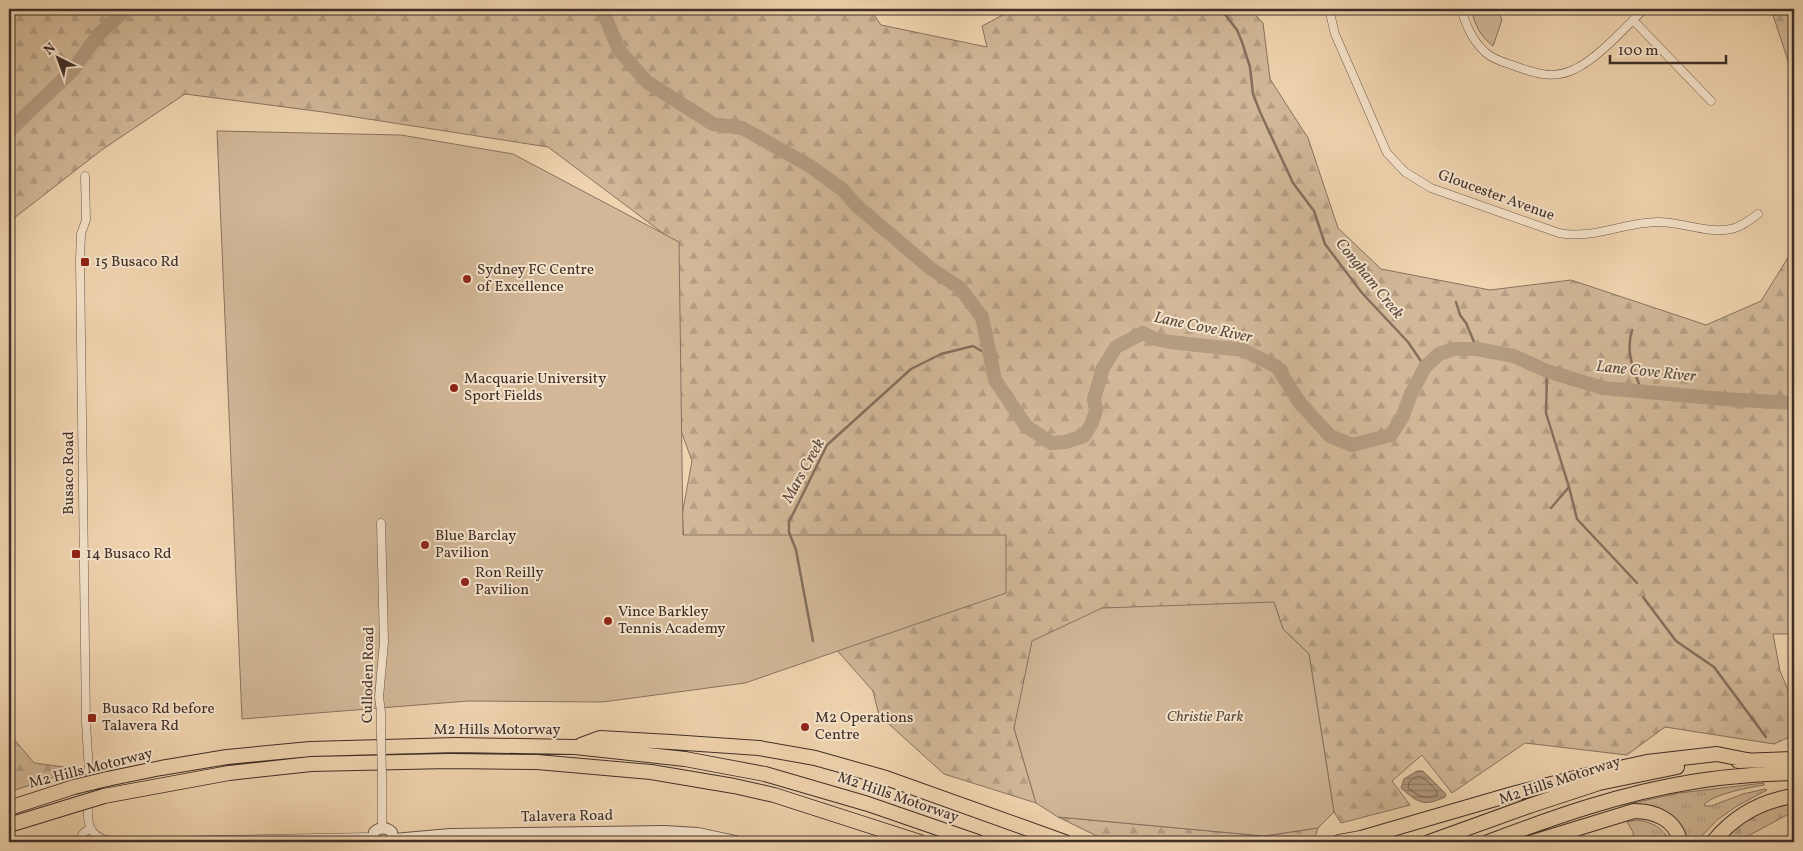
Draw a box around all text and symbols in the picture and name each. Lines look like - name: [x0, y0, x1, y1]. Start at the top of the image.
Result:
- north arrow: [32, 32, 82, 82]
- scale bar: [1610, 32, 1727, 64]
- text: N: [40, 39, 60, 60]
- text: 100 m: [1618, 41, 1658, 62]
- street label: Gloucester Avenue: [1435, 165, 1557, 227]
- water label: Congham Creek: [1330, 234, 1409, 325]
- place label: 15 Busaco Rd: [95, 252, 179, 273]
- marker: 15 Busaco Rd: [79, 256, 91, 268]
- place label: Sydney FC Centre of Excellence: [477, 260, 594, 298]
- marker: Sydney FC Centre of Excellence: [461, 273, 473, 285]
- water label: Lane Cove River: [1152, 307, 1255, 349]
- water label: Lane Cove River: [1595, 356, 1698, 388]
- place label: Macquarie University Sport Fields: [464, 369, 606, 407]
- marker: Macquarie University Sport Fields: [448, 382, 460, 394]
- street label: Busaco Road: [59, 431, 80, 515]
- water label: Mars Creek: [777, 434, 831, 508]
- place label: Blue Barclay Pavilion: [435, 526, 516, 564]
- marker: Blue Barclay Pavilion: [419, 539, 431, 551]
- place label: 14 Busaco Rd: [86, 544, 172, 565]
- marker: 14 Busaco Rd: [70, 548, 82, 560]
- place label: Ron Reilly Pavilion: [475, 563, 544, 601]
- marker: Ron Reilly Pavilion: [459, 576, 471, 588]
- place label: Vince Barkley Tennis Academy: [618, 602, 725, 640]
- marker: Vince Barkley Tennis Academy: [602, 615, 614, 627]
- street label: Culloden Road: [358, 627, 380, 723]
- place label: Busaco Rd before Talavera Rd: [102, 699, 215, 737]
- park label: Christie Park: [1167, 707, 1243, 728]
- place label: M2 Operations Centre: [815, 708, 913, 746]
- marker: Busaco Rd before Talavera Rd: [86, 712, 98, 724]
- street label: M2 Hills Motorway: [434, 720, 561, 741]
- marker: M2 Operations Centre: [799, 721, 811, 733]
- street label: M2 Hills Motorway: [27, 743, 155, 795]
- street label: M2 Hills Motorway: [1496, 751, 1624, 811]
- street label: M2 Hills Motorway: [835, 767, 961, 829]
- street label: Talavera Road: [521, 806, 613, 828]

